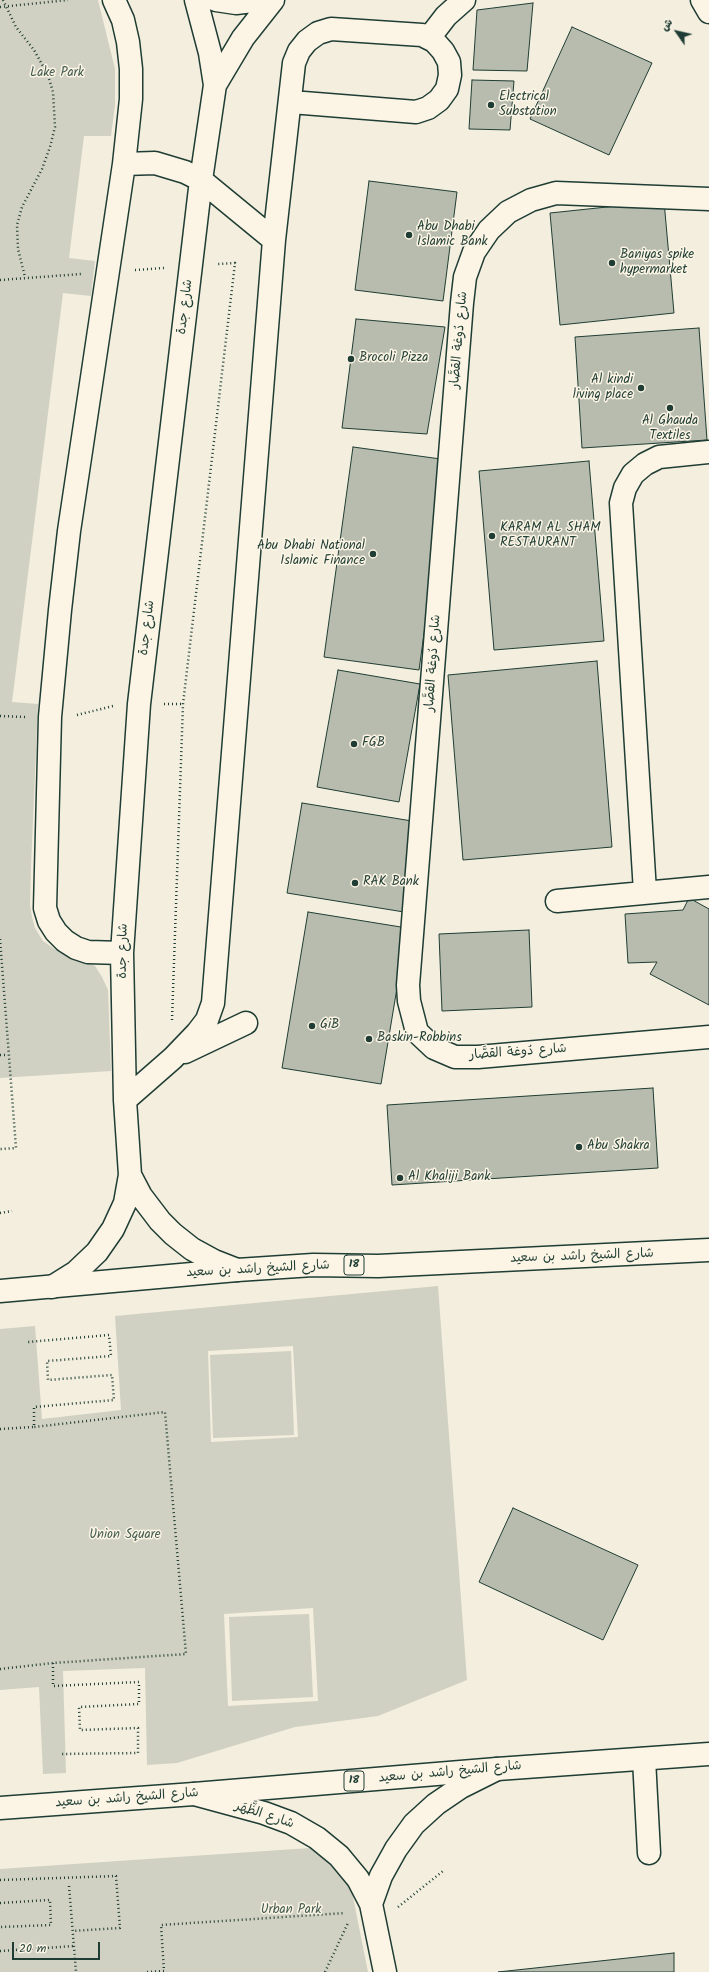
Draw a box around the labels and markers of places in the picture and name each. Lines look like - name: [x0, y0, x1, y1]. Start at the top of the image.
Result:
- place label: Electrical Substation: [499, 90, 557, 121]
- marker: Electrical Substation: [486, 100, 496, 110]
- place label: Abu Dhabi Islamic Bank: [417, 220, 488, 251]
- marker: Abu Dhabi Islamic Bank: [404, 230, 414, 240]
- place label: Baniyas spike hypermarket: [620, 248, 694, 279]
- marker: Baniyas spike hypermarket: [607, 258, 617, 268]
- place label: Brocoli Pizza: [359, 351, 428, 367]
- marker: Brocoli Pizza: [346, 354, 356, 364]
- place label: Al kindi living place: [573, 373, 633, 404]
- marker: Al kindi living place: [636, 383, 646, 393]
- marker: Al Ghauda Textiles: [665, 403, 675, 413]
- place label: Al Ghauda Textiles: [642, 414, 698, 445]
- place label: KARAM AL SHAM RESTAURANT: [500, 521, 601, 552]
- marker: KARAM AL SHAM RESTAURANT: [487, 531, 497, 541]
- place label: Abu Dhabi National Islamic Finance: [257, 539, 365, 570]
- marker: Abu Dhabi National Islamic Finance: [368, 549, 378, 559]
- place label: FGB: [362, 736, 385, 752]
- marker: FGB: [349, 739, 359, 749]
- place label: RAK Bank: [363, 875, 419, 891]
- marker: RAK Bank: [350, 878, 360, 888]
- place label: GiB: [320, 1018, 339, 1034]
- marker: GiB: [307, 1021, 317, 1031]
- place label: Baskin-Robbins: [377, 1031, 462, 1047]
- marker: Baskin-Robbins: [364, 1034, 374, 1044]
- place label: Abu Shakra: [587, 1139, 650, 1155]
- marker: Abu Shakra: [574, 1142, 584, 1152]
- place label: Al Khaliji Bank: [408, 1170, 490, 1186]
- marker: Al Khaliji Bank: [395, 1173, 405, 1183]

